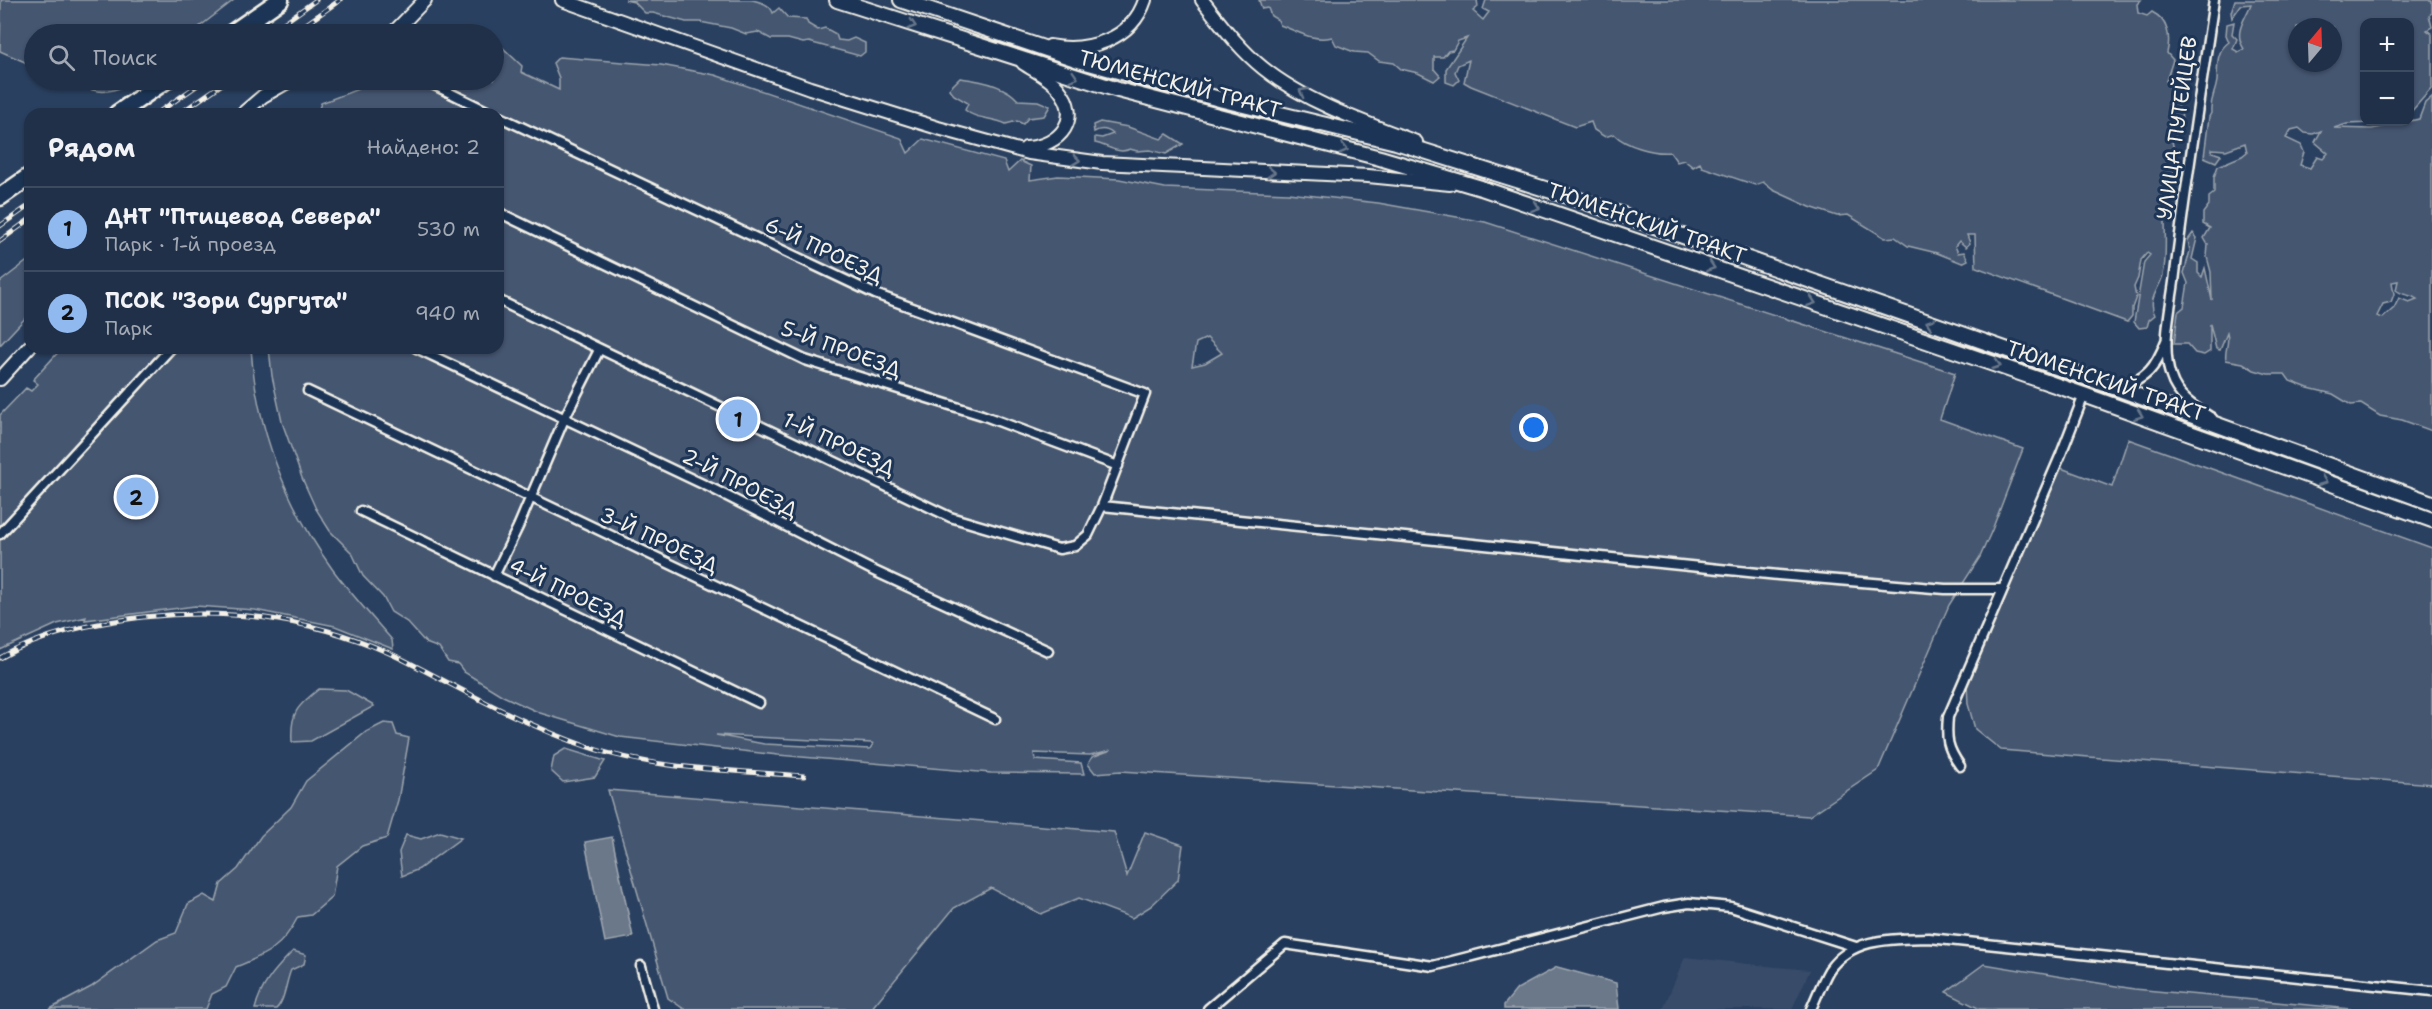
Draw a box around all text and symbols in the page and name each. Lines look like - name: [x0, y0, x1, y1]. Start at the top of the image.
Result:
- one-way arrow: [906, 18, 917, 30]
- north arrow: [2288, 18, 2342, 72]
- map controls: [2360, 18, 2414, 126]
- button: +: [2360, 18, 2414, 72]
- search box: [24, 24, 504, 90]
- street label: УЛИЦА ПУТЕЙЦЕВ: [2150, 34, 2204, 222]
- icon: search: [45, 41, 78, 74]
- text: Поиск: [93, 43, 157, 72]
- street label: ТЮМЕНСКИЙ ТРАКТ: [1076, 43, 1284, 125]
- one-way arrow: [1068, 70, 1079, 83]
- button: −: [2360, 72, 2414, 126]
- one-way arrow: [1299, 88, 1309, 99]
- text: Рядом: [48, 130, 135, 165]
- text: Найдено: 2: [367, 134, 480, 160]
- one-way arrow: [1338, 141, 1348, 154]
- one-way arrow: [1072, 154, 1081, 166]
- one-way arrow: [1267, 165, 1276, 178]
- street label: ТЮМЕНСКИЙ ТРАКТ: [1544, 176, 1750, 270]
- one-way arrow: [1530, 200, 1541, 212]
- text: ДНТ "Птицевод Севера": [105, 202, 381, 231]
- street label: 6-Й ПРОЕЗД: [760, 210, 888, 290]
- text: 1: [63, 216, 72, 242]
- text: 530 m: [417, 216, 480, 242]
- text: Парк · 1-й проезд: [105, 231, 276, 257]
- one-way arrow: [1705, 259, 1716, 272]
- text: ПСОК "Зори Сургута": [105, 286, 347, 315]
- one-way arrow: [1806, 294, 1817, 307]
- text: 2: [61, 300, 75, 326]
- text: 940 m: [415, 300, 480, 326]
- street label: 5-Й ПРОЕЗД: [777, 314, 905, 384]
- text: Парк: [105, 315, 152, 341]
- one-way arrow: [1925, 317, 1935, 330]
- street label: ТЮМЕНСКИЙ ТРАКТ: [2003, 334, 2209, 428]
- one-way arrow: [1991, 358, 2002, 371]
- pin: 1: [718, 396, 758, 442]
- street label: 1-Й ПРОЕЗД: [778, 406, 900, 482]
- one-way arrow: [2133, 407, 2144, 420]
- your location: [1519, 413, 1548, 442]
- street label: 2-Й ПРОЕЗД: [677, 442, 803, 524]
- one-way arrow: [2317, 473, 2328, 486]
- pin: 2: [116, 474, 156, 520]
- street label: 3-Й ПРОЕЗД: [595, 500, 723, 580]
- street label: 4-Й ПРОЕЗД: [504, 551, 632, 633]

